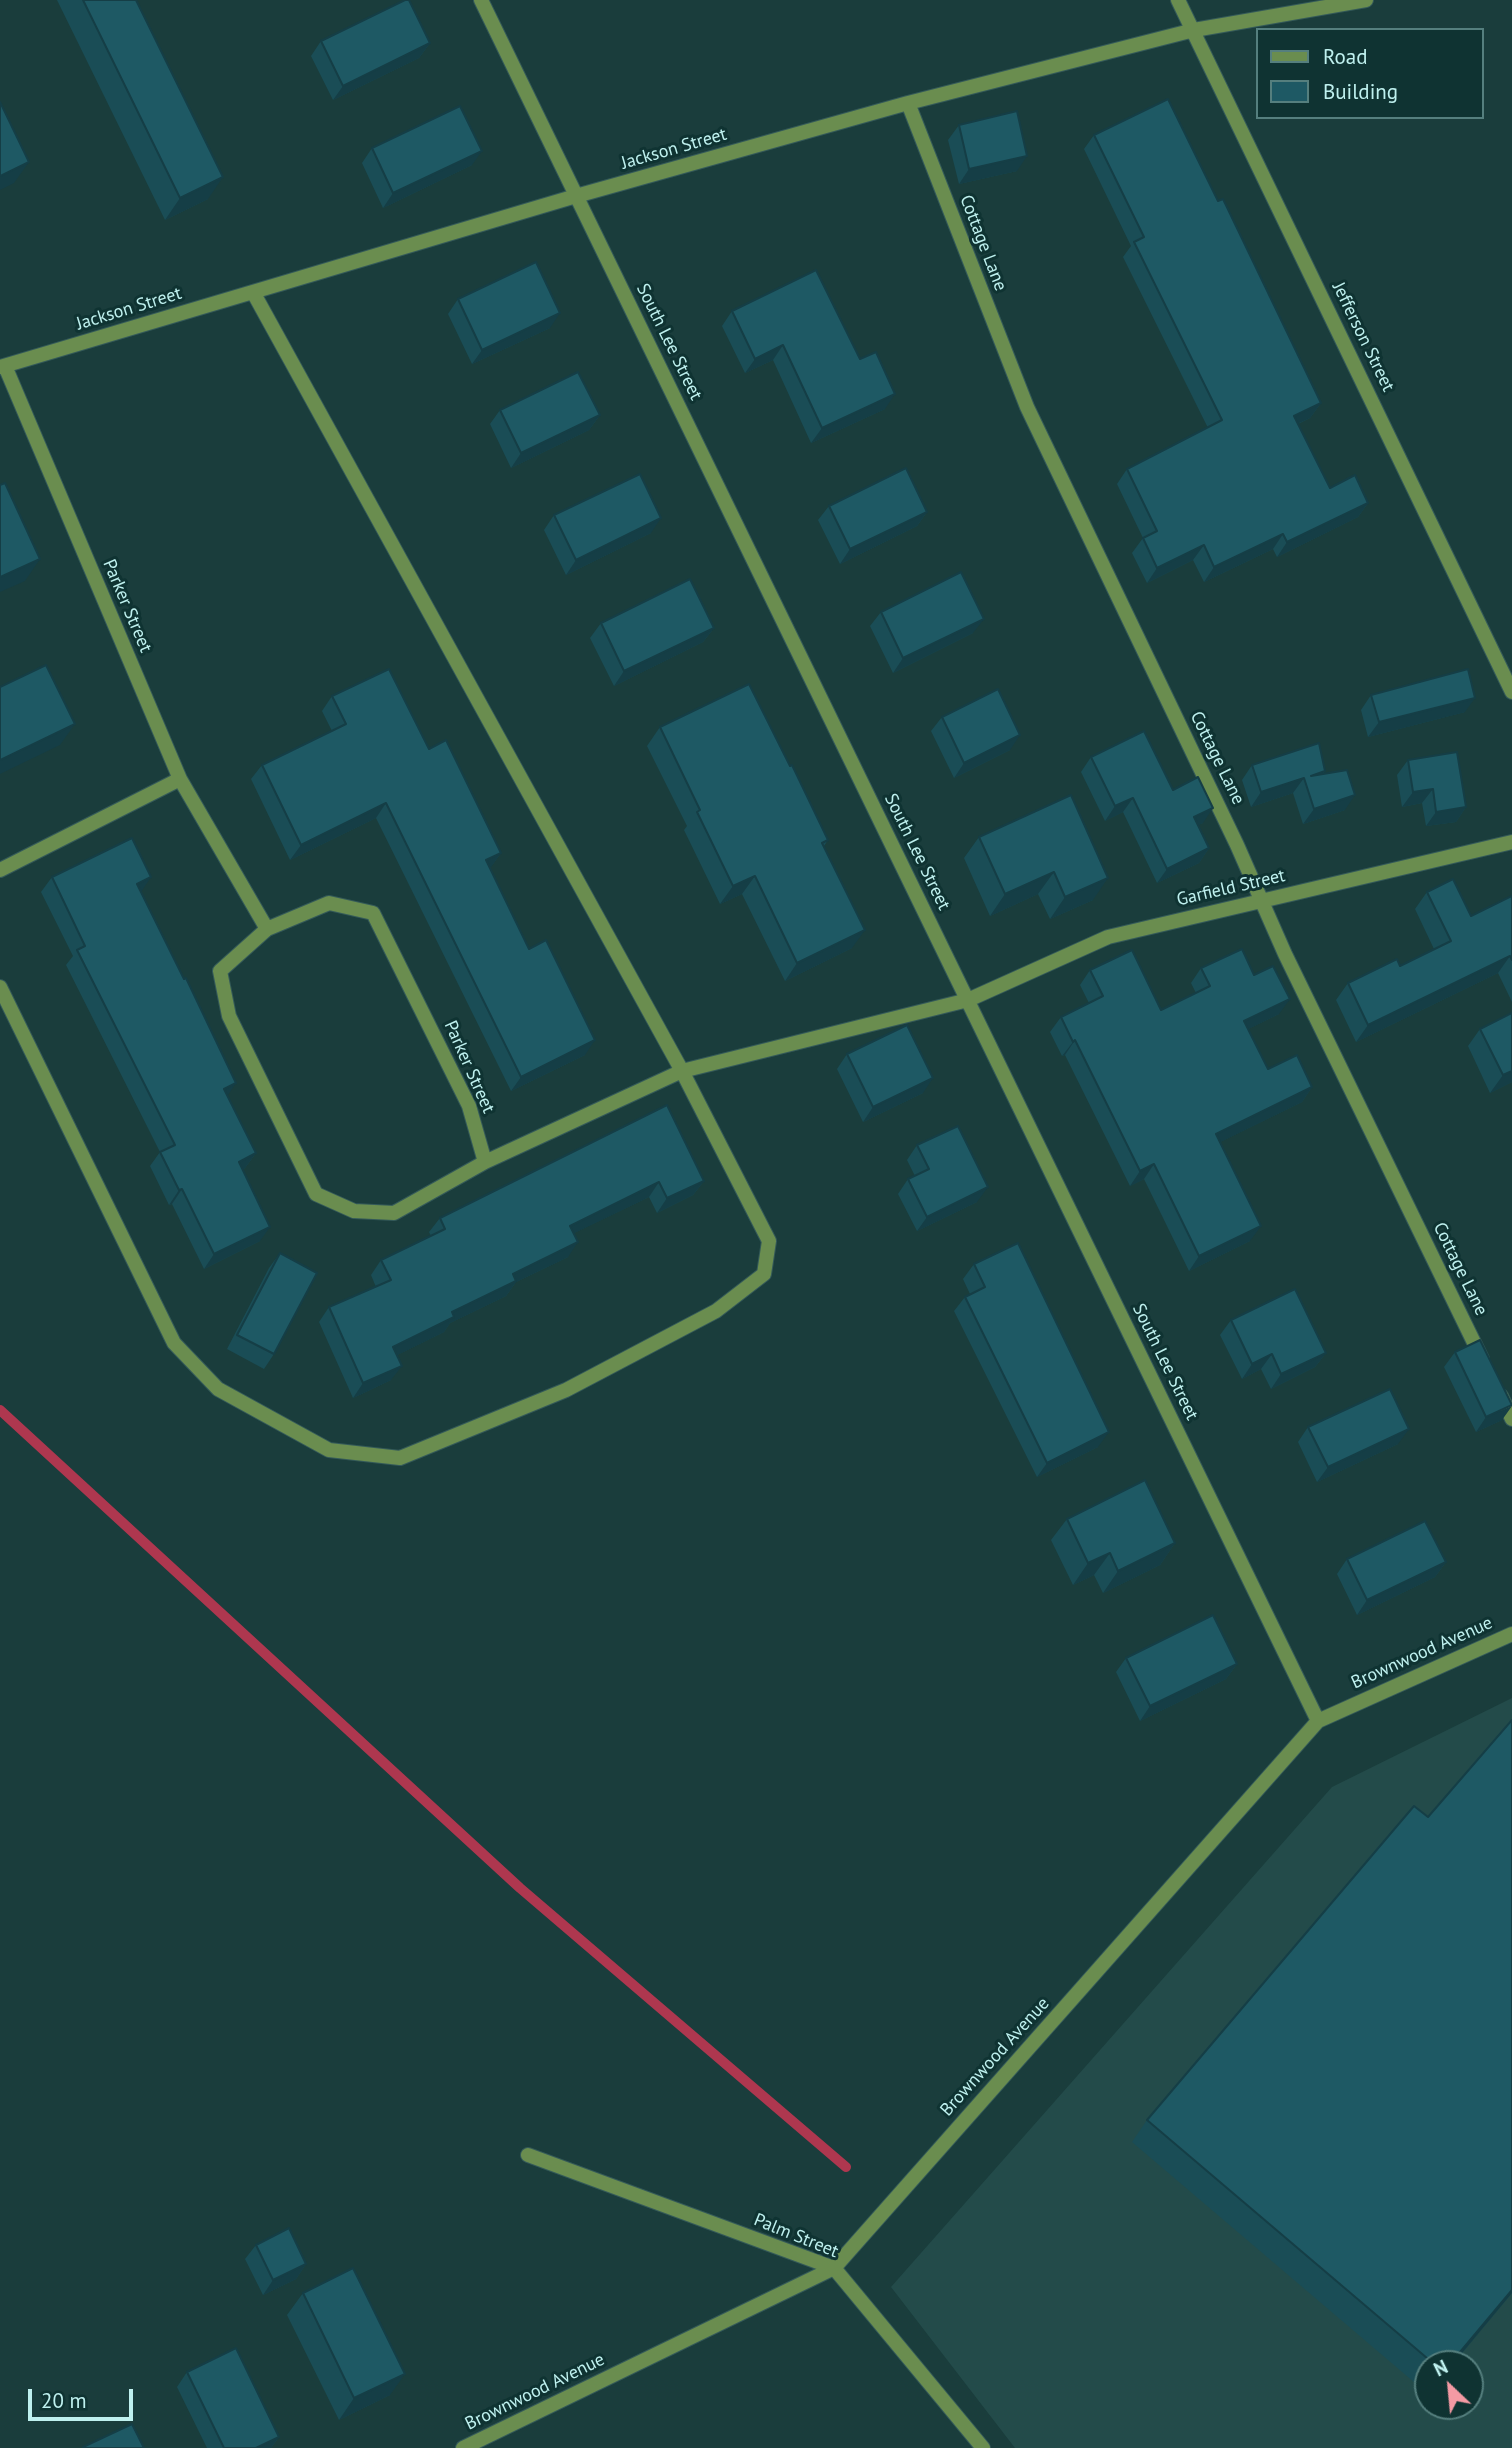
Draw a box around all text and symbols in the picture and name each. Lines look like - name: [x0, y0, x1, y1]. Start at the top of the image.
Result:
- legend: [1256, 28, 1484, 119]
- text: Road: [1323, 43, 1367, 70]
- text: Building: [1323, 78, 1398, 105]
- street label: Jackson Street: [619, 124, 729, 174]
- street label: Cottage Lane: [955, 192, 1011, 294]
- street label: Jefferson Street: [1327, 279, 1399, 395]
- street label: South Lee Street: [632, 280, 706, 404]
- street label: Jackson Street: [74, 283, 184, 335]
- street label: Parker Street: [98, 556, 156, 656]
- street label: Cottage Lane: [1185, 708, 1249, 808]
- street label: South Lee Street: [880, 790, 954, 914]
- street label: Garfield Street: [1175, 865, 1287, 911]
- street label: Parker Street: [439, 1017, 499, 1117]
- street label: Cottage Lane: [1428, 1219, 1492, 1319]
- street label: South Lee Street: [1128, 1300, 1202, 1424]
- street label: Brownwood Avenue: [1348, 1612, 1496, 1694]
- street label: Brownwood Avenue: [936, 1993, 1054, 2121]
- street label: Palm Street: [751, 2209, 841, 2263]
- street label: Brownwood Avenue: [462, 2349, 608, 2435]
- north arrow: [1414, 2350, 1484, 2420]
- text: N: [1430, 2354, 1452, 2381]
- scale bar: [32, 2374, 136, 2418]
- text: 20 m: [41, 2387, 87, 2414]

